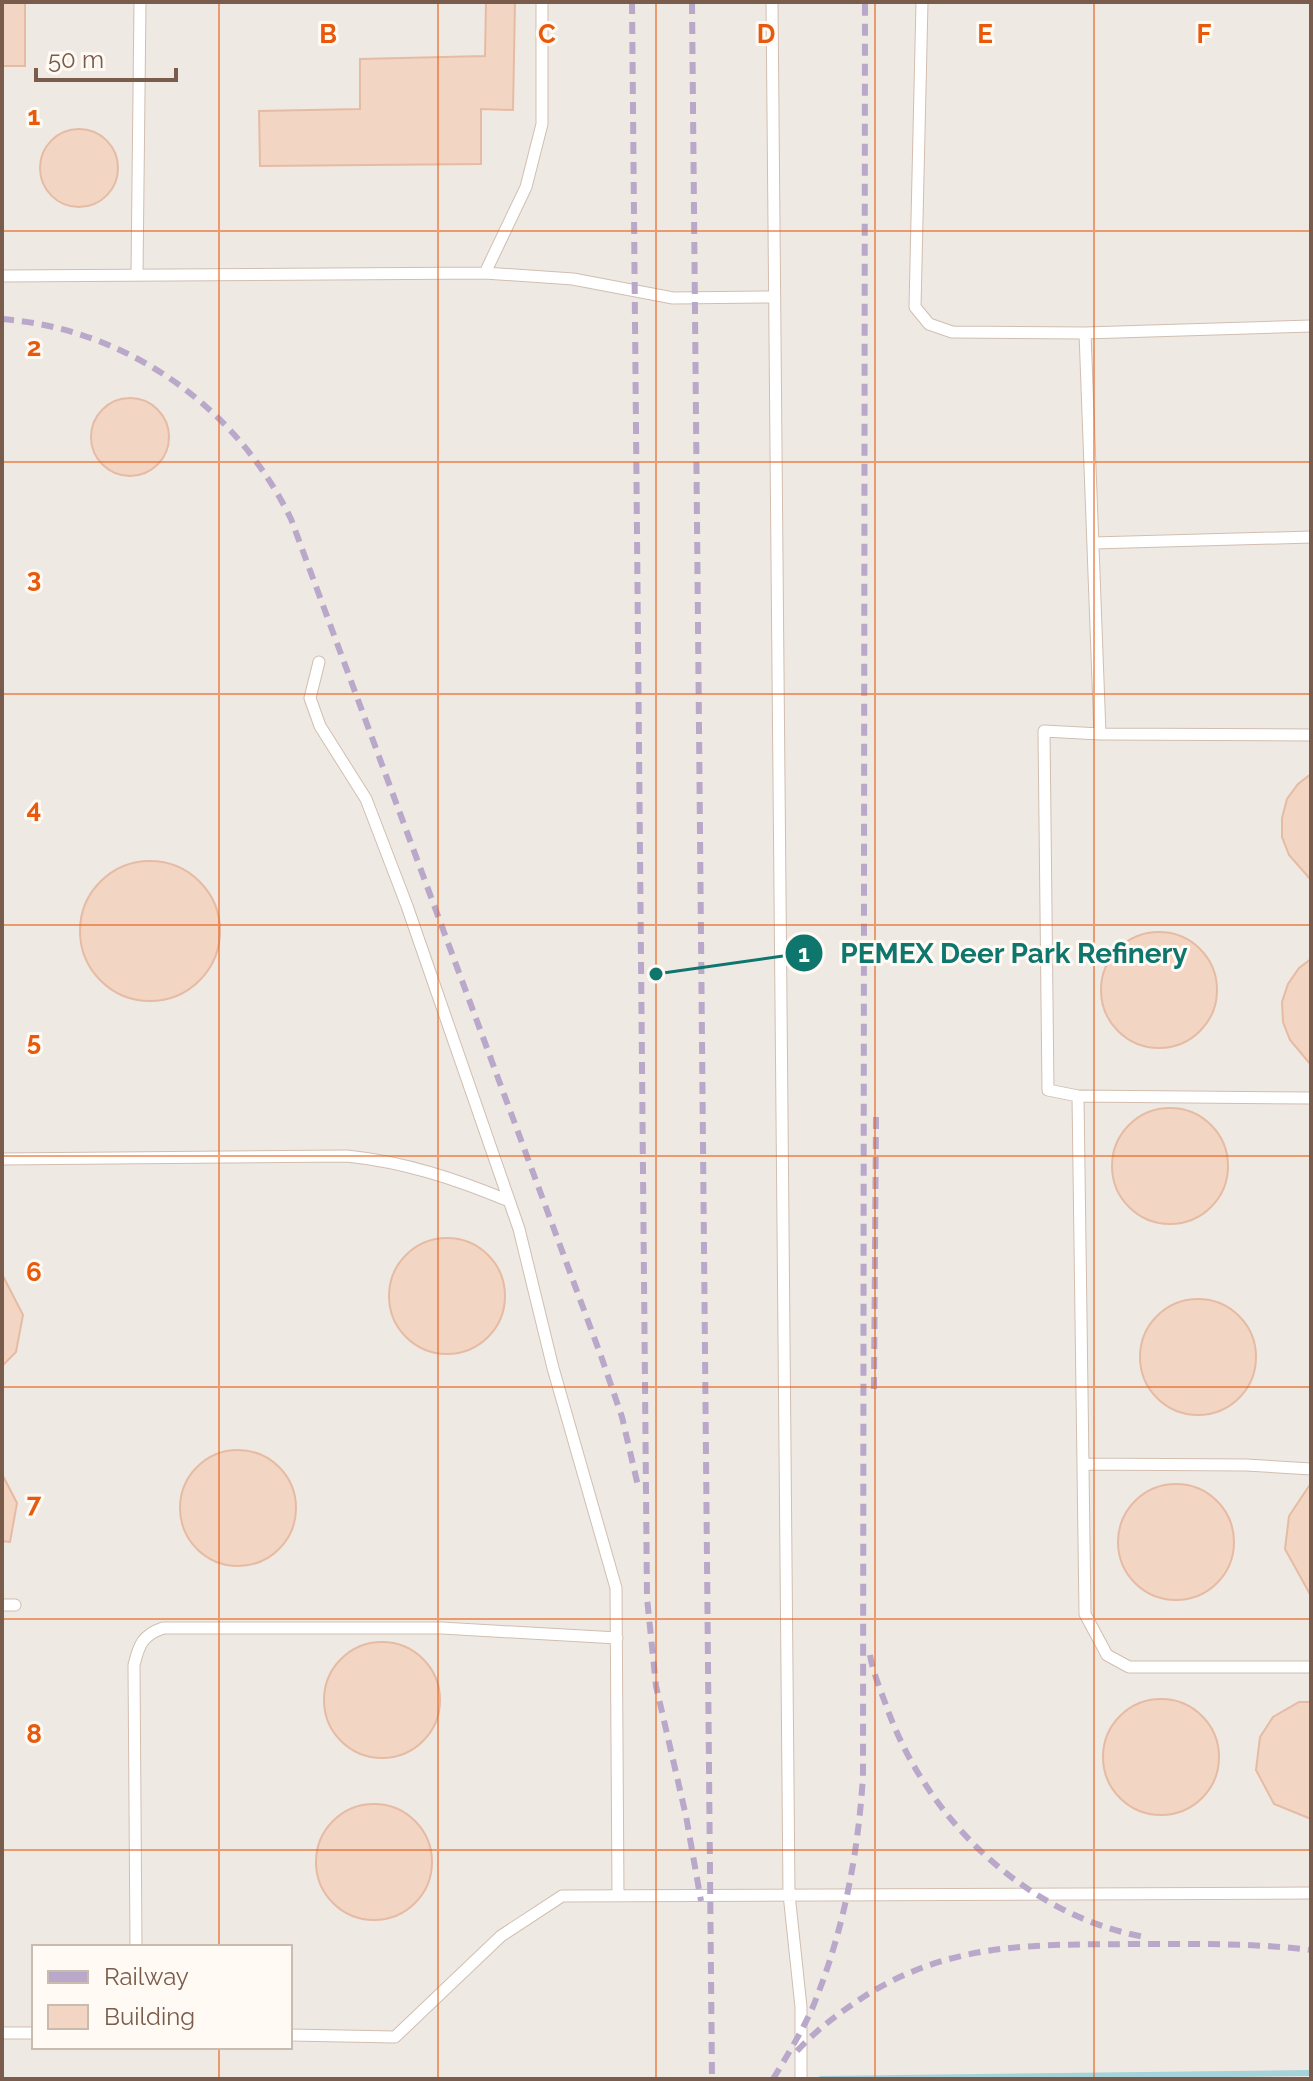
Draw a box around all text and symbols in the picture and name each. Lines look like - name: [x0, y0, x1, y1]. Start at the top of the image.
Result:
- text: B: [319, 19, 337, 49]
- text: C: [538, 19, 556, 49]
- text: D: [757, 19, 775, 49]
- text: E: [977, 19, 993, 49]
- text: F: [1197, 19, 1212, 49]
- scale bar: [36, 32, 176, 82]
- text: 50 m: [48, 45, 104, 74]
- text: 1: [28, 101, 41, 131]
- text: 2: [27, 332, 41, 362]
- text: 3: [27, 563, 41, 593]
- text: 4: [27, 794, 41, 824]
- callout: PEMEX Deer Park Refinery: [784, 927, 1205, 979]
- text: PEMEX Deer Park Refinery: [840, 937, 1188, 970]
- text: 1: [798, 939, 810, 968]
- text: 5: [27, 1026, 41, 1056]
- text: 6: [26, 1257, 42, 1287]
- text: 7: [27, 1488, 42, 1518]
- text: 8: [26, 1719, 42, 1749]
- legend: [32, 1945, 292, 2049]
- text: Railway: [104, 1962, 189, 1991]
- text: Building: [104, 2002, 195, 2031]

